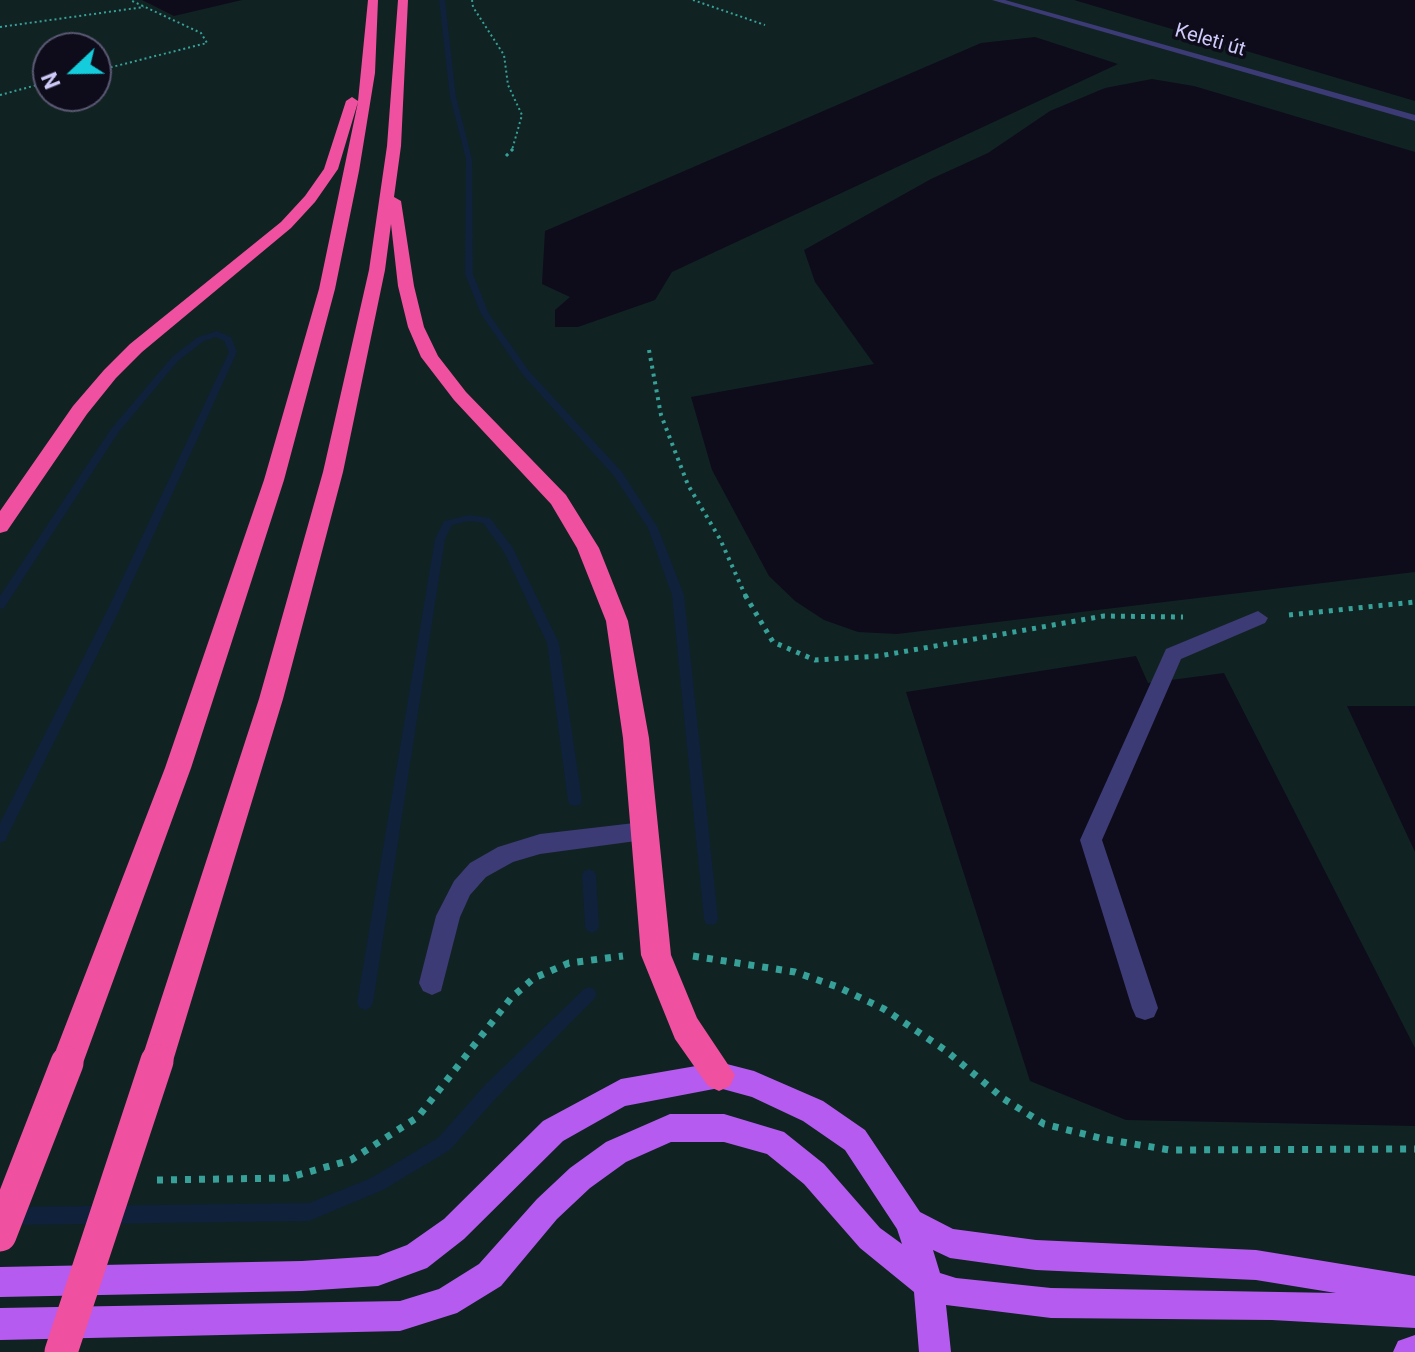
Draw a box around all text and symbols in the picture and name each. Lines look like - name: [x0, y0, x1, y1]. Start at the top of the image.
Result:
- street label: Keleti út: [1172, 19, 1248, 63]
- north arrow: [32, 32, 112, 112]
- text: N: [37, 69, 66, 92]

